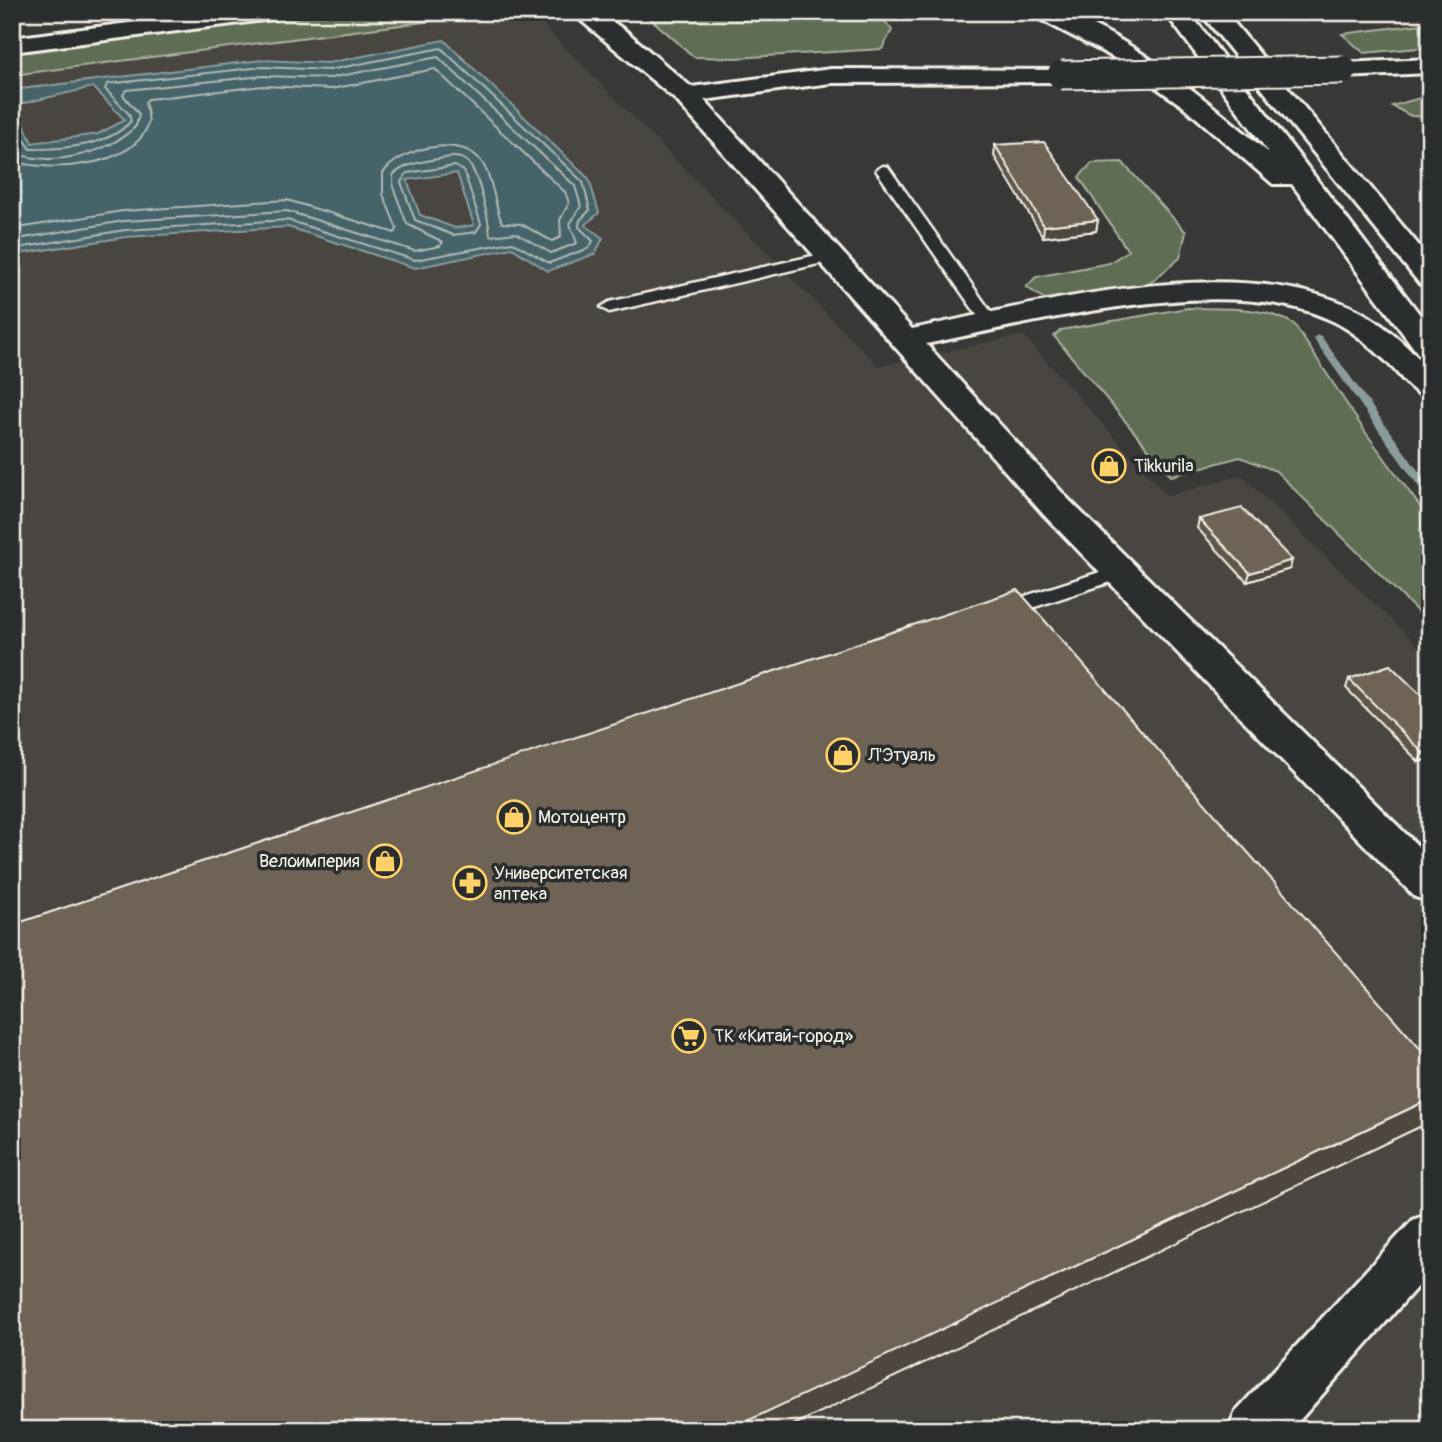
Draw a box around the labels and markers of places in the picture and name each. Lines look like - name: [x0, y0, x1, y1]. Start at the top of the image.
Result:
- shop icon: Tikkurila: [1090, 447, 1128, 485]
- place label: Tikkurila: [1134, 455, 1194, 478]
- shop icon: Л'Этуаль: [824, 736, 862, 774]
- place label: Л'Этуаль: [867, 744, 936, 767]
- shop icon: Мотоцентр: [495, 798, 533, 836]
- place label: Мотоцентр: [538, 806, 626, 829]
- shop icon: Велоимперия: [366, 842, 404, 880]
- place label: Велоимперия: [259, 850, 360, 873]
- place label: Университетская аптека: [494, 862, 627, 906]
- pharmacy icon: Университетская аптека: [451, 864, 489, 902]
- supermarket icon: ТК «Китай-город»: [670, 1017, 708, 1055]
- place label: ТК «Китай-город»: [714, 1025, 853, 1048]

